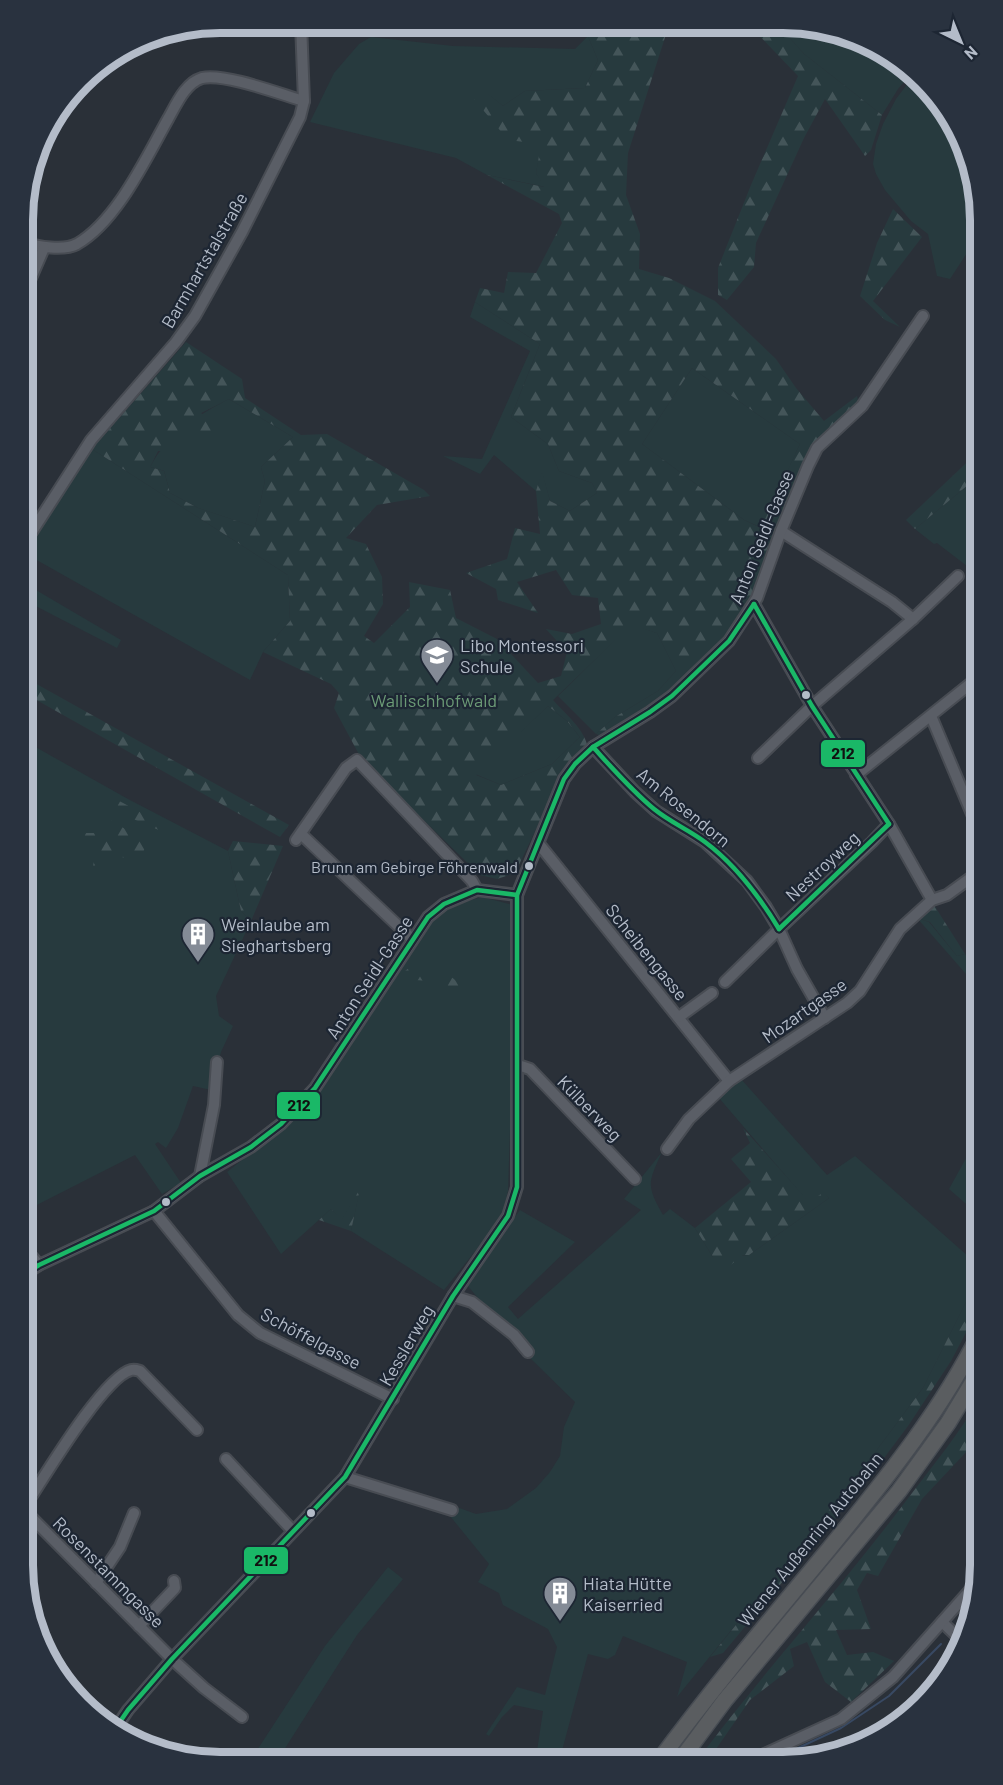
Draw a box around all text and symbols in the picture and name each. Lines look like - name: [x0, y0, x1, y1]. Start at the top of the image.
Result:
- north arrow: [931, 12, 991, 72]
- text: N: [961, 43, 982, 64]
- street label: Barmhartstalstraße: [156, 188, 252, 332]
- street label: Anton Seidl-Gasse: [724, 467, 798, 607]
- place label: Libo Montessori Schule: [460, 634, 584, 677]
- school or university icon: Libo Montessori Schule: [419, 637, 455, 684]
- park label: Wallischhofwald: [371, 689, 497, 711]
- unlabelled marker: [800, 689, 812, 701]
- line badge: 212: [820, 739, 866, 768]
- text: 212: [831, 743, 855, 762]
- street label: Am Rosendorn: [633, 763, 735, 851]
- street label: Nestroyweg: [781, 826, 863, 906]
- place label: Brunn am Gebirge Föhrenwald: [311, 857, 518, 876]
- marker: Brunn am Gebirge Föhrenwald: [523, 860, 535, 872]
- street label: Scheibengasse: [601, 899, 693, 1005]
- street label: Anton Seidl-Gasse: [321, 911, 417, 1043]
- place label: Weinlaube am Sieghartsberg: [221, 913, 332, 956]
- building icon: Weinlaube am Sieghartsberg: [180, 916, 216, 963]
- street label: Mozartgasse: [757, 973, 851, 1047]
- street label: Külberweg: [553, 1070, 627, 1146]
- line badge: 212: [276, 1091, 321, 1120]
- text: 212: [287, 1095, 311, 1114]
- unlabelled marker: [160, 1196, 172, 1208]
- street label: Kesslerweg: [374, 1301, 438, 1389]
- street label: Schöffelgasse: [257, 1302, 365, 1374]
- street label: Wiener Außenring Autobahn: [733, 1447, 887, 1631]
- unlabelled marker: [305, 1507, 317, 1519]
- street label: Rosenstammgasse: [49, 1512, 169, 1632]
- line badge: 212: [243, 1546, 289, 1575]
- text: 212: [254, 1550, 278, 1569]
- place label: Hiata Hütte Kaiserried: [583, 1572, 672, 1615]
- building icon: Hiata Hütte Kaiserried: [542, 1575, 578, 1622]

